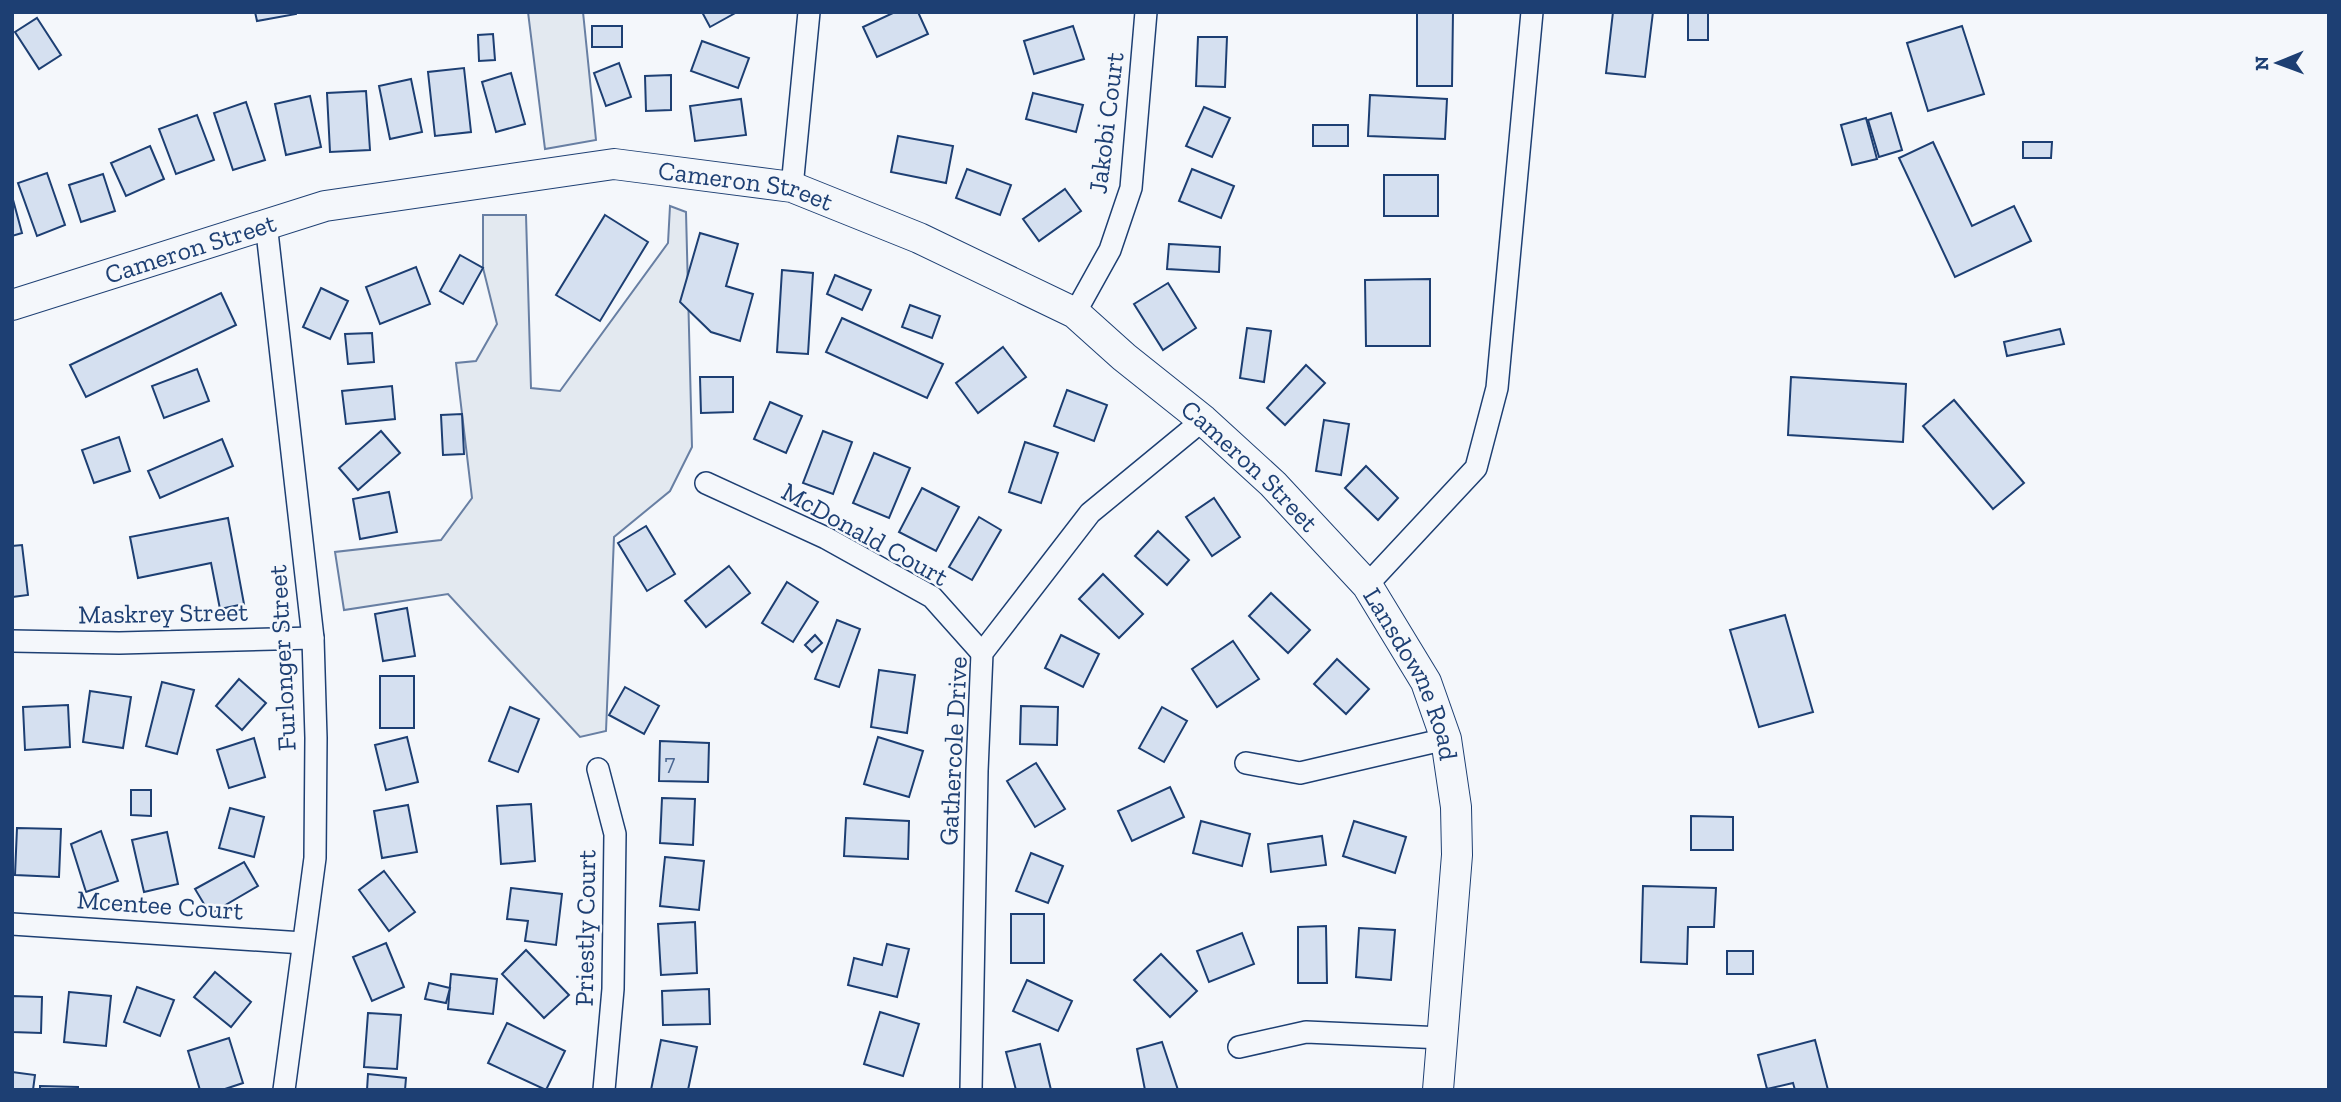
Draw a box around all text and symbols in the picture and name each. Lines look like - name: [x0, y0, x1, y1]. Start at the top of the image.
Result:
- north arrow: [2243, 28, 2313, 98]
- street label: Jakobi Court: [1081, 50, 1131, 196]
- text: N: [2250, 56, 2273, 71]
- street label: Cameron Street: [656, 154, 838, 218]
- street label: Cameron Street: [101, 206, 280, 291]
- street label: Cameron Street: [1175, 393, 1325, 539]
- street label: McDonald Court: [776, 475, 954, 593]
- street label: Furlonger Street: [261, 564, 303, 752]
- street label: Lansdowne Road: [1356, 582, 1465, 762]
- street label: Maskrey Street: [78, 596, 249, 630]
- street label: Gathercole Drive: [932, 656, 974, 846]
- house number: 7: [665, 748, 676, 776]
- street label: Priestly Court: [568, 849, 602, 1007]
- street label: Mcentee Court: [76, 883, 245, 927]

